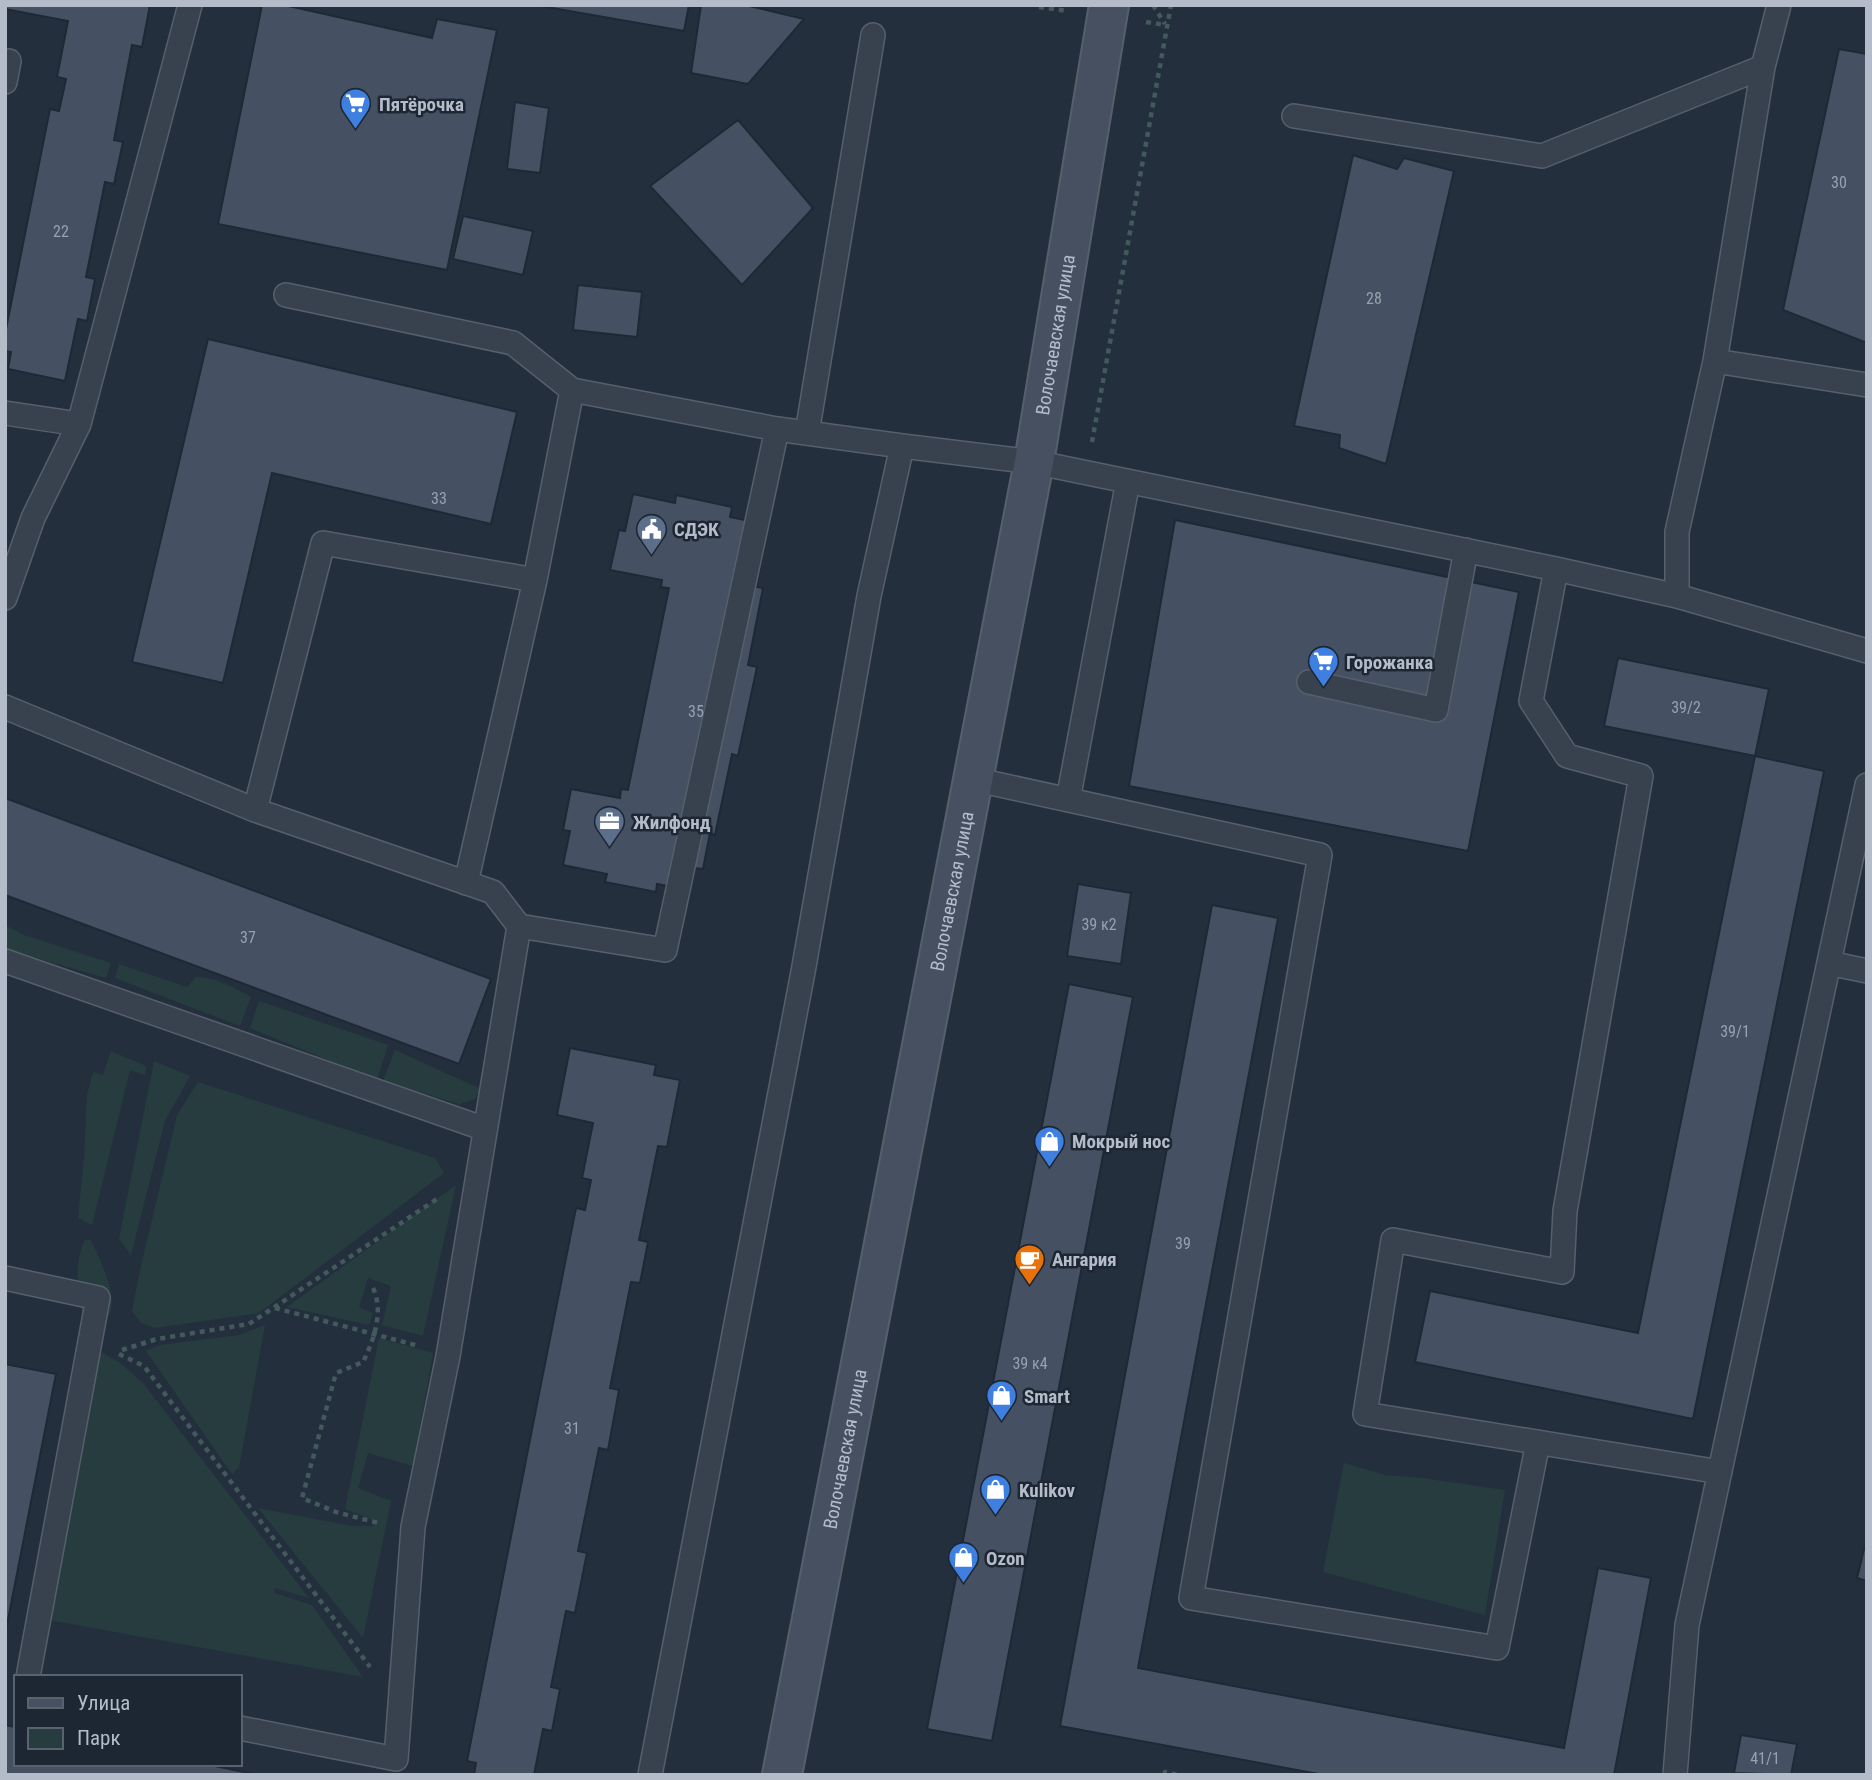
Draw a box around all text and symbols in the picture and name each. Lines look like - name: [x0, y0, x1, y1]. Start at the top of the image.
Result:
- supermarket icon: Пятёрочка: [339, 87, 373, 131]
- place label: Пятёрочка: [379, 93, 464, 116]
- house number: 30: [1831, 173, 1847, 192]
- house number: 22: [53, 222, 69, 241]
- street label: Волочаевская улица: [1031, 253, 1080, 417]
- house number: 28: [1366, 289, 1382, 308]
- house number: 33: [431, 489, 447, 508]
- public building icon: СДЭК: [634, 512, 668, 556]
- place label: СДЭК: [674, 518, 719, 541]
- supermarket icon: Горожанка: [1306, 645, 1340, 689]
- place label: Горожанка: [1346, 651, 1433, 674]
- house number: 39/2: [1671, 698, 1701, 717]
- house number: 35: [688, 702, 704, 721]
- office icon: Жилфонд: [593, 805, 627, 849]
- street label: Волочаевская улица: [926, 809, 979, 973]
- place label: Жилфонд: [633, 811, 711, 834]
- house number: 39 к2: [1081, 915, 1117, 934]
- house number: 37: [240, 928, 256, 947]
- house number: 39/1: [1720, 1022, 1750, 1041]
- shop icon: Мокрый нос: [1032, 1124, 1066, 1168]
- place label: Мокрый нос: [1072, 1130, 1171, 1153]
- house number: 39: [1175, 1234, 1191, 1253]
- cafe icon: Ангария: [1012, 1242, 1046, 1286]
- place label: Ангария: [1052, 1248, 1117, 1271]
- house number: 39 к4: [1012, 1354, 1048, 1373]
- street label: Волочаевская улица: [818, 1367, 872, 1531]
- shop icon: Smart: [984, 1379, 1018, 1423]
- place label: Smart: [1024, 1385, 1070, 1408]
- house number: 31: [564, 1419, 580, 1438]
- shop icon: Kulikov: [979, 1473, 1013, 1517]
- place label: Kulikov: [1019, 1479, 1076, 1502]
- shop icon: Ozon: [946, 1541, 980, 1585]
- place label: Ozon: [986, 1547, 1025, 1570]
- legend: [14, 1675, 242, 1766]
- text: Улица: [77, 1691, 130, 1715]
- text: Парк: [77, 1726, 121, 1750]
- house number: 41/1: [1750, 1749, 1780, 1768]

